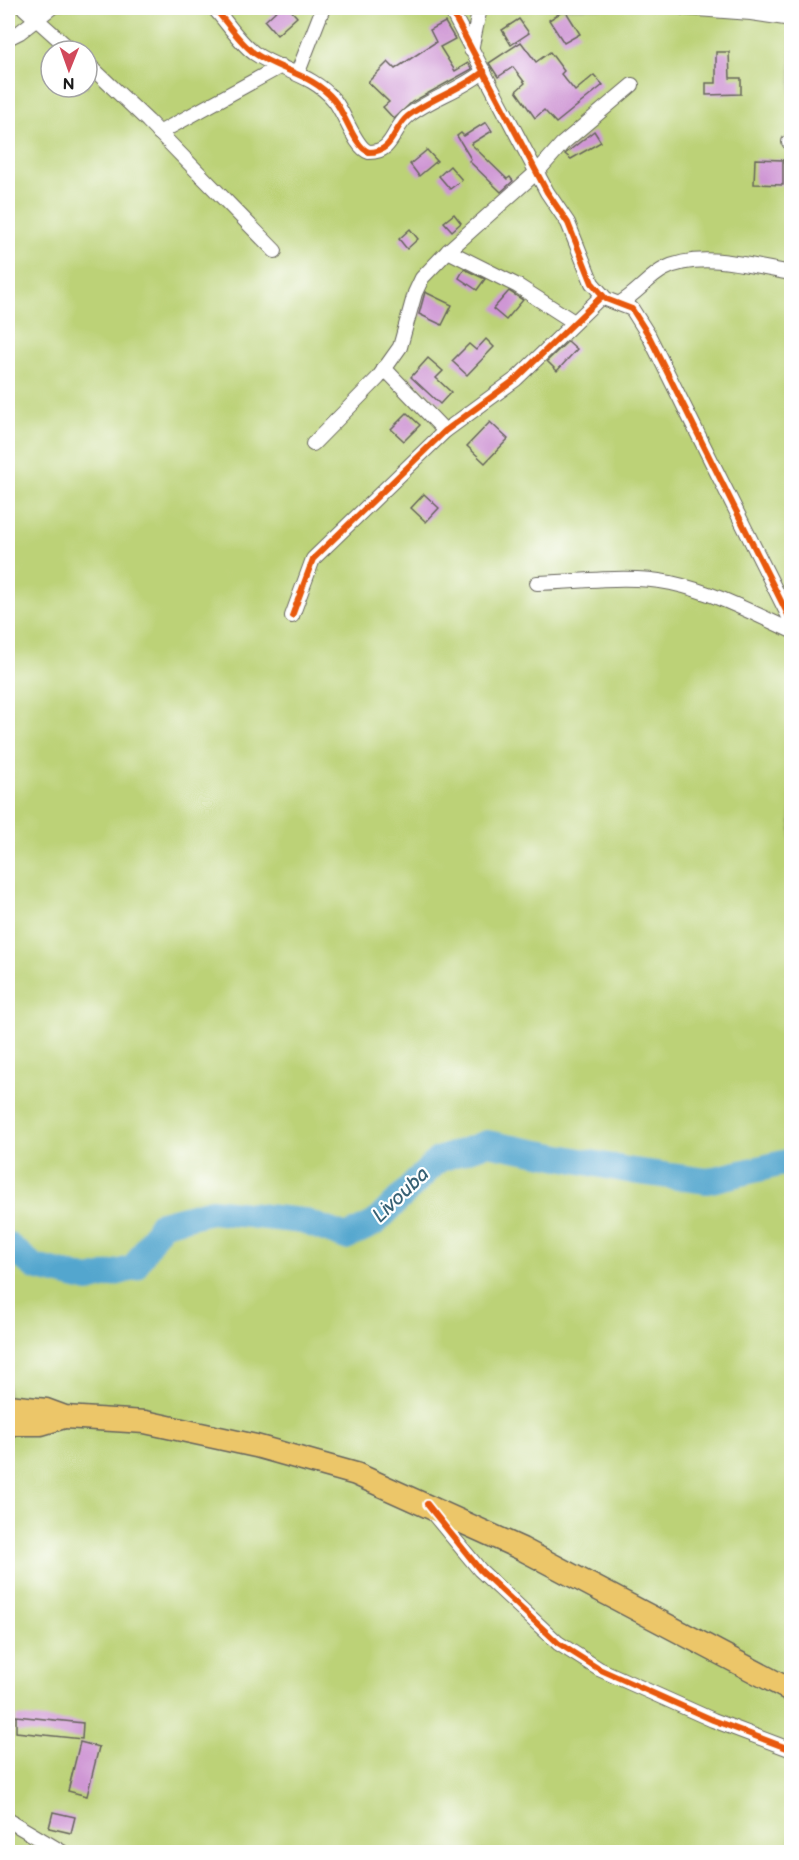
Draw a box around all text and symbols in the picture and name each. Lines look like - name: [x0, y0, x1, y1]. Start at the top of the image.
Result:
- north arrow: [39, 39, 99, 99]
- text: N: [63, 73, 75, 92]
- water label: Livouba: [368, 1162, 434, 1228]

